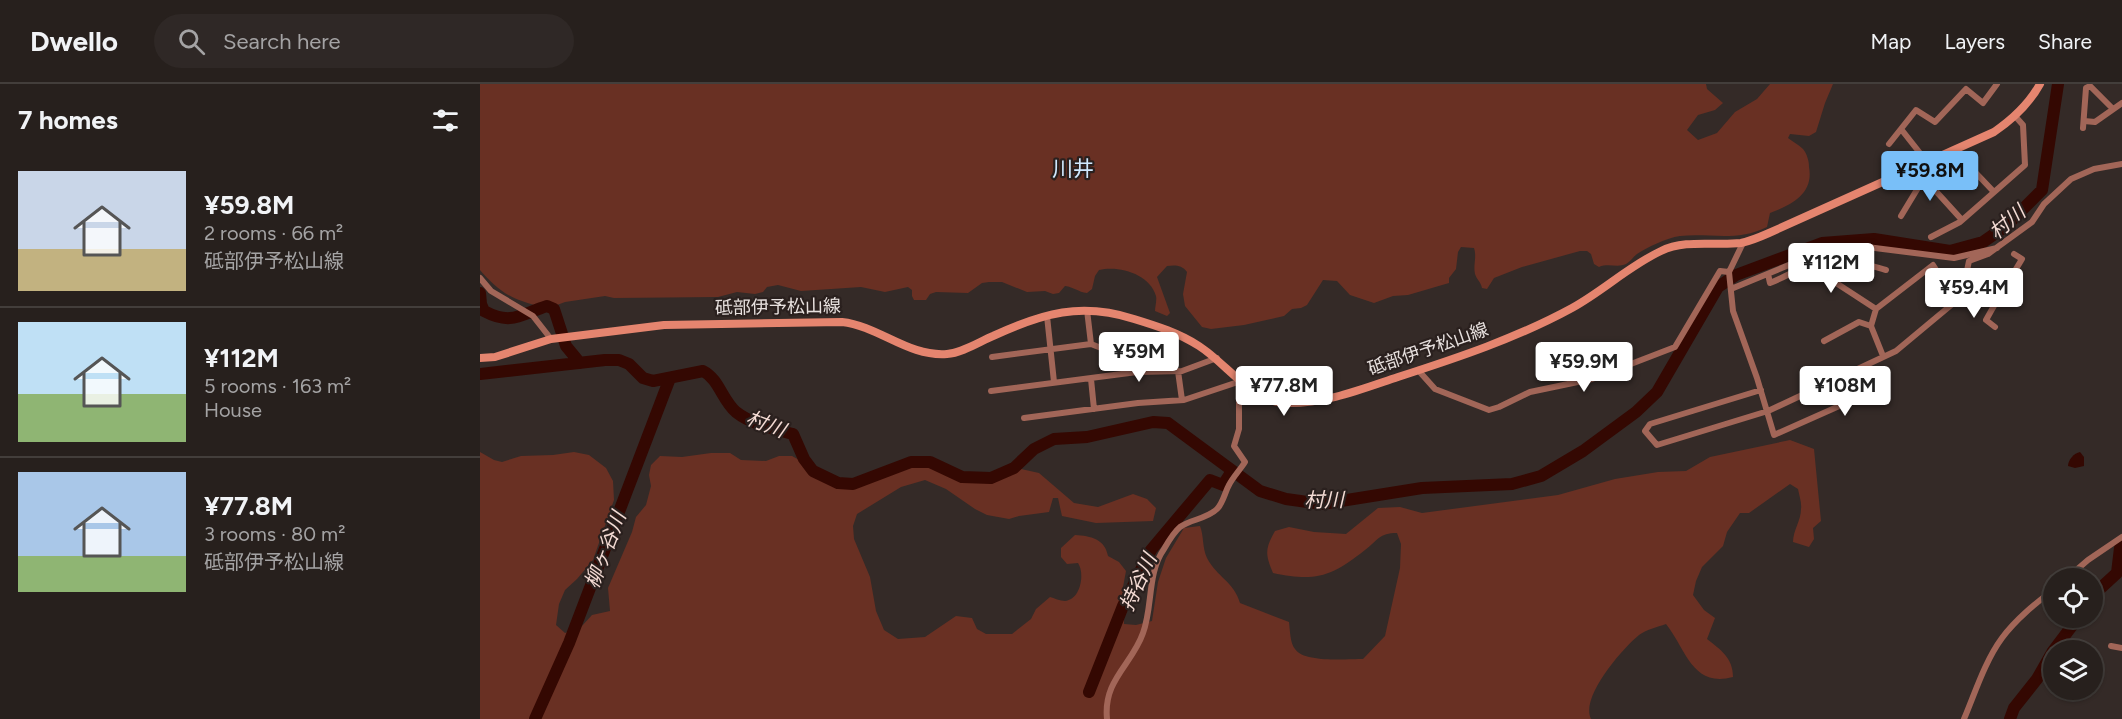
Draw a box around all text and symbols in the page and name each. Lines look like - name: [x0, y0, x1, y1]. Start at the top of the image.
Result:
- search box: [154, 14, 574, 68]
- text: Dwello: [30, 24, 118, 58]
- icon: search: [175, 25, 208, 58]
- text: Search here: [223, 28, 341, 55]
- text: Map: [1871, 29, 1911, 54]
- text: Layers: [1944, 29, 2005, 54]
- text: Share: [2038, 29, 2092, 54]
- text: 7 homes: [18, 104, 118, 136]
- icon: filters: [429, 104, 462, 137]
- pin: ¥59.8M: [1881, 151, 1979, 202]
- district label: 川井: [1052, 156, 1094, 181]
- text: ¥59.8M: [1895, 158, 1965, 182]
- text: ¥59.8M: [204, 189, 294, 221]
- icon: home: [66, 195, 138, 267]
- water label: 村川: [1984, 199, 2032, 244]
- text: 2 rooms · 66 m²: [204, 221, 343, 245]
- pin: ¥112M: [1789, 243, 1873, 294]
- text: 砥部伊予松山線: [204, 249, 344, 273]
- text: ¥112M: [1802, 250, 1860, 274]
- pin: ¥59.4M: [1925, 268, 2023, 319]
- text: ¥59.4M: [1939, 275, 2009, 299]
- street label: 砥部伊予松山線: [715, 295, 841, 319]
- street label: 砥部伊予松山線: [1365, 318, 1491, 380]
- pin: ¥59M: [1103, 332, 1175, 383]
- text: ¥59M: [1113, 339, 1165, 363]
- text: ¥112M: [204, 342, 279, 374]
- pin: ¥59.9M: [1535, 342, 1633, 393]
- icon: home: [66, 346, 138, 418]
- text: ¥59.9M: [1550, 349, 1618, 373]
- pin: ¥77.8M: [1235, 366, 1333, 417]
- pin: ¥108M: [1803, 366, 1887, 417]
- text: ¥77.8M: [1250, 373, 1318, 397]
- text: ¥108M: [1814, 373, 1876, 397]
- text: 5 rooms · 163 m²: [204, 374, 351, 398]
- text: House: [204, 398, 262, 422]
- water label: 村川: [743, 406, 791, 443]
- water label: 村川: [1304, 488, 1346, 512]
- text: ¥77.8M: [204, 490, 293, 522]
- icon: home: [66, 496, 138, 568]
- water label: 柳ヶ谷川: [579, 506, 631, 592]
- text: 3 rooms · 80 m²: [204, 522, 345, 546]
- water label: 持谷川: [1114, 548, 1162, 614]
- text: 砥部伊予松山線: [204, 550, 344, 574]
- map controls: [2043, 568, 2103, 700]
- button: locate: [2043, 568, 2103, 628]
- button: layers: [2043, 640, 2103, 700]

